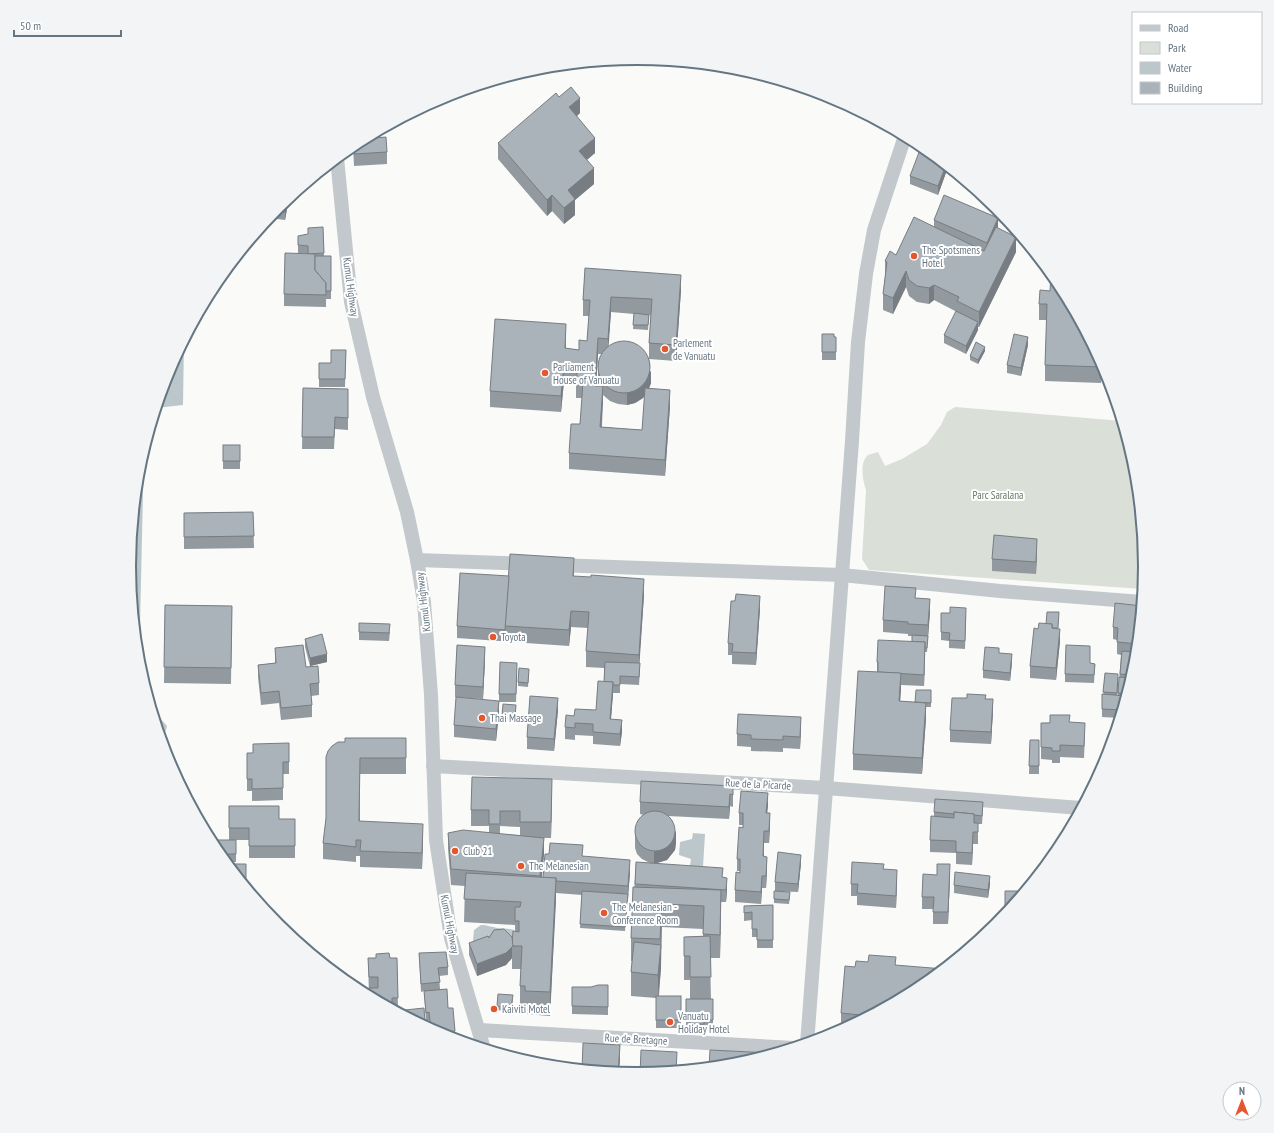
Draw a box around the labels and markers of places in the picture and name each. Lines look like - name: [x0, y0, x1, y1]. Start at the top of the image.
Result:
- place label: The Spotsmens Hotel: [922, 243, 980, 270]
- marker: The Spotsmens Hotel: [909, 251, 919, 261]
- place label: Parlement de Vanuatu: [673, 336, 715, 363]
- marker: Parlement de Vanuatu: [660, 344, 670, 354]
- place label: Parliament House of Vanuatu: [553, 360, 620, 387]
- marker: Parliament House of Vanuatu: [540, 368, 550, 378]
- place label: Toyota: [501, 630, 526, 644]
- marker: Toyota: [488, 632, 498, 642]
- place label: Thai Massage: [490, 711, 542, 725]
- marker: Thai Massage: [477, 713, 487, 723]
- place label: Club 21: [463, 844, 492, 858]
- marker: Club 21: [450, 846, 460, 856]
- place label: The Melanesian: [529, 859, 589, 873]
- marker: The Melanesian: [516, 861, 526, 871]
- place label: The Melanesian - Conference Room: [612, 900, 678, 927]
- marker: The Melanesian - Conference Room: [599, 908, 609, 918]
- place label: Kaiviti Motel: [502, 1002, 551, 1016]
- marker: Kaiviti Motel: [489, 1004, 499, 1014]
- place label: Vanuatu Holiday Hotel: [677, 1009, 730, 1036]
- marker: Vanuatu Holiday Hotel: [665, 1017, 675, 1027]

